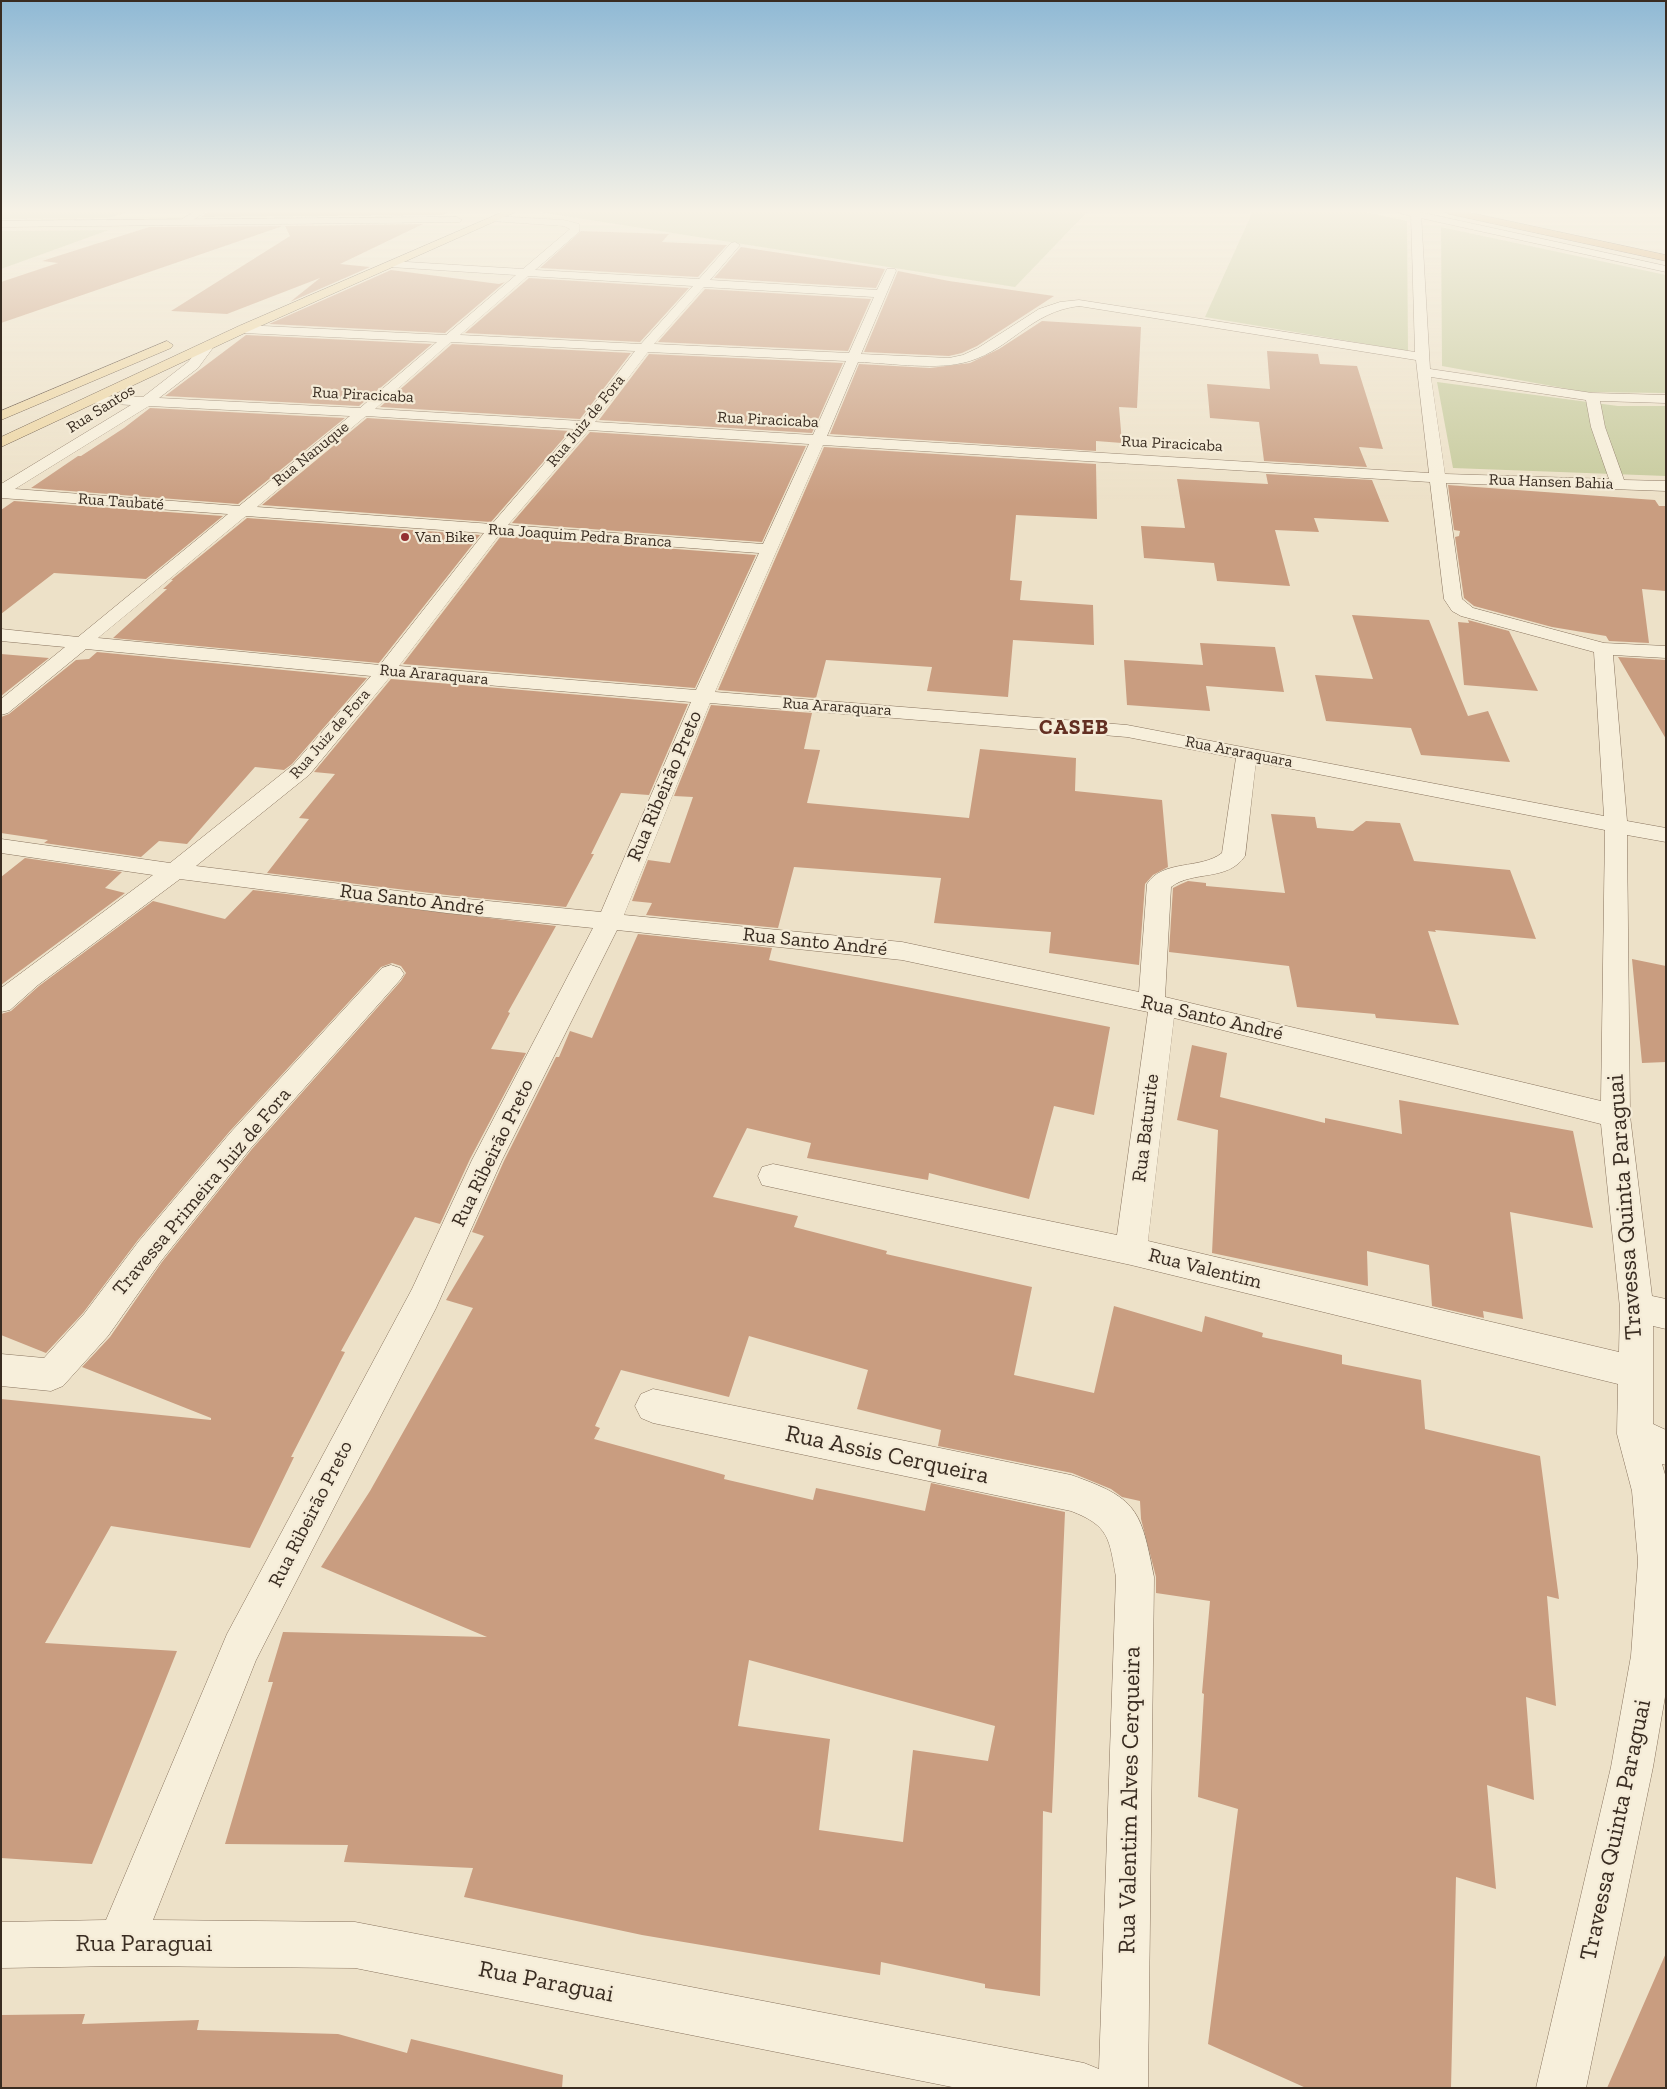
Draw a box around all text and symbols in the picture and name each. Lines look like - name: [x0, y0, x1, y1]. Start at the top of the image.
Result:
- street label: Rua Juiz de Fora: [543, 371, 629, 471]
- street label: Rua Santos: [63, 381, 139, 437]
- street label: Rua Piracicaba: [312, 383, 414, 407]
- street label: Rua Piracicaba: [717, 408, 819, 432]
- street label: Rua Nanuque: [269, 417, 353, 491]
- street label: Rua Piracicaba: [1121, 432, 1223, 456]
- street label: Rua Hansen Bahia: [1488, 470, 1614, 494]
- street label: Rua Taubaté: [77, 489, 165, 515]
- street label: Rua Joaquim Pedra Branca: [488, 520, 672, 552]
- place label: Van Bike: [415, 527, 475, 547]
- marker: Van Bike: [399, 531, 411, 543]
- street label: Rua Araraquara: [379, 661, 489, 689]
- street label: Rua Juiz de Fora: [286, 685, 374, 783]
- street label: Rua Araraquara: [782, 694, 892, 720]
- street label: Rua Ribeirão Preto: [622, 707, 708, 865]
- district label: CASEB: [1038, 715, 1110, 741]
- street label: Rua Araraquara: [1184, 732, 1294, 772]
- street label: Rua Santo André: [339, 879, 485, 921]
- street label: Rua Santo André: [742, 922, 888, 962]
- street label: Rua Santo André: [1139, 990, 1285, 1046]
- street label: Rua Baturite: [1127, 1072, 1165, 1184]
- street label: Travessa Quinta Paraguai: [1601, 1073, 1649, 1341]
- street label: Rua Ribeirão Preto: [447, 1075, 539, 1231]
- street label: Travessa Primeira Juiz de Fora: [108, 1083, 296, 1301]
- street label: Rua Valentim: [1146, 1243, 1264, 1295]
- street label: Rua Assis Cerqueira: [783, 1419, 991, 1491]
- street label: Rua Ribeirão Preto: [264, 1437, 358, 1591]
- street label: Rua Valentim Alves Cerqueira: [1113, 1646, 1147, 1954]
- street label: Travessa Quinta Paraguai: [1574, 1697, 1658, 1963]
- street label: Rua Paraguai: [75, 1930, 213, 1958]
- street label: Rua Paraguai: [476, 1955, 616, 2009]

